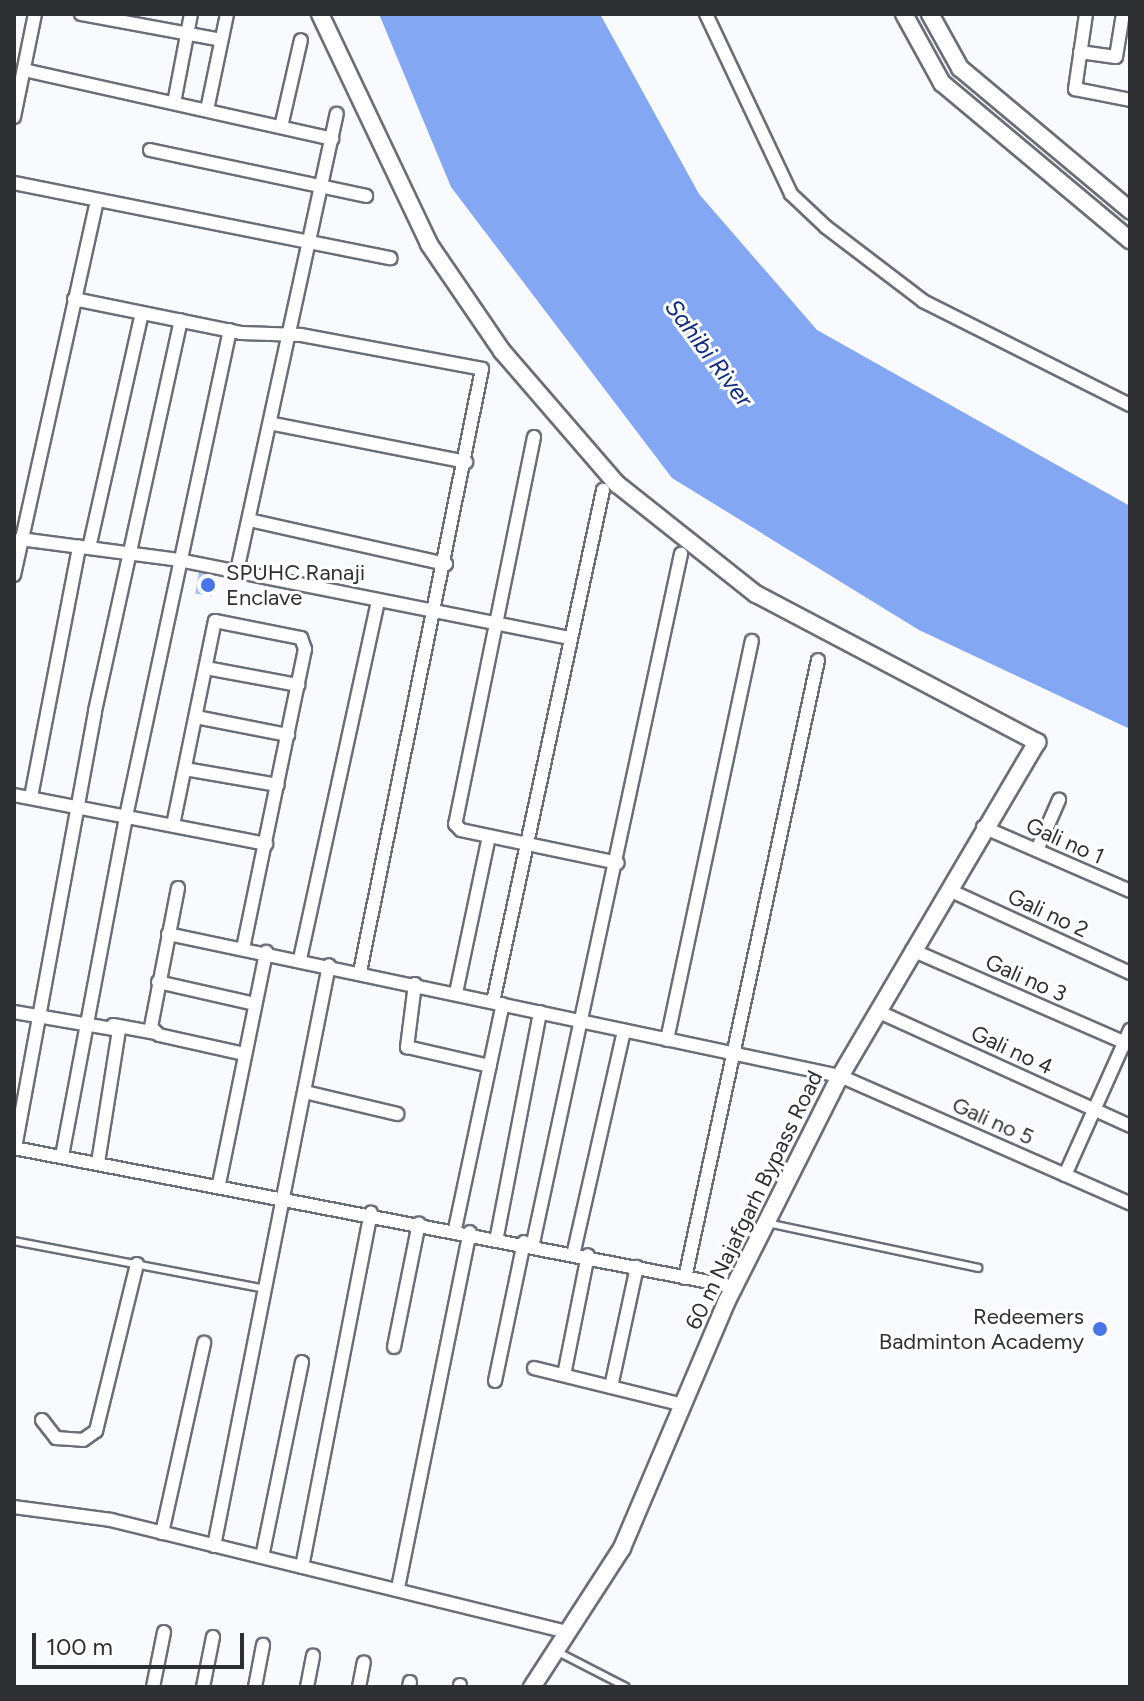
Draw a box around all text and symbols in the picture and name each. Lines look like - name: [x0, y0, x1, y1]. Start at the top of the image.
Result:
- water label: Sahibi River: [659, 293, 759, 413]
- place label: SPUHC Ranaji Enclave: [226, 559, 365, 610]
- marker: SPUHC Ranaji Enclave: [197, 574, 219, 596]
- street label: Gali no 1: [1022, 812, 1108, 870]
- street label: Gali no 2: [1003, 883, 1093, 943]
- street label: Gali no 3: [981, 949, 1071, 1007]
- street label: Gali no 4: [967, 1020, 1057, 1080]
- street label: 60 m Najafgarh Bypass Road: [680, 1066, 828, 1334]
- street label: Gali no 5: [948, 1091, 1038, 1151]
- place label: Redeemers Badminton Academy: [879, 1303, 1084, 1354]
- marker: Redeemers Badminton Academy: [1091, 1320, 1109, 1338]
- scale bar: [36, 1617, 248, 1667]
- text: 100 m: [46, 1632, 113, 1661]

